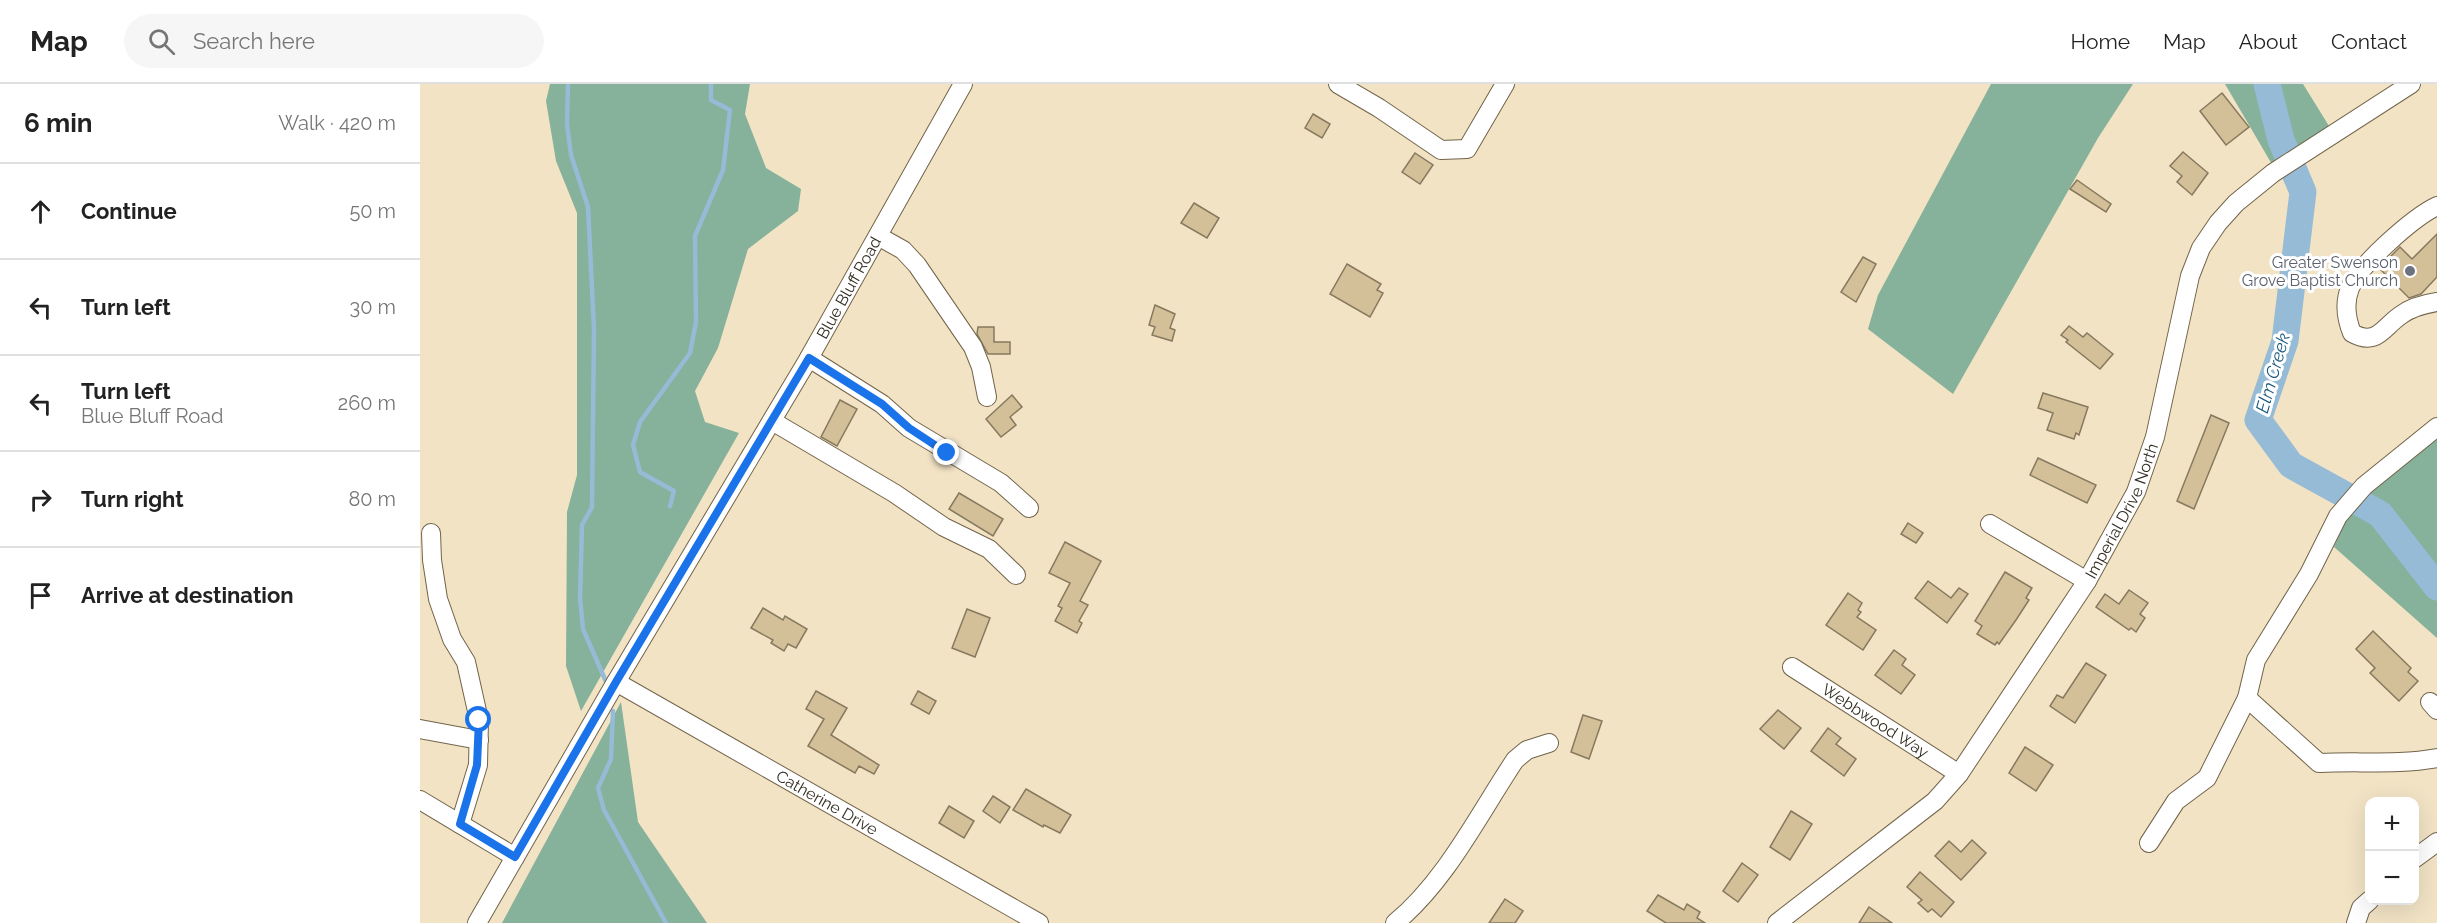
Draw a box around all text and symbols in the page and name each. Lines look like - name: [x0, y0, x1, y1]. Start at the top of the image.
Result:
- search box: [124, 14, 544, 68]
- text: Map: [30, 25, 88, 58]
- icon: search: [145, 25, 178, 58]
- text: Search here: [193, 28, 315, 54]
- text: Home: [2071, 29, 2130, 54]
- text: Map: [2163, 29, 2206, 54]
- text: About: [2239, 29, 2298, 54]
- text: Contact: [2331, 29, 2407, 54]
- text: 6 min: [24, 108, 93, 138]
- text: Walk · 420 m: [278, 111, 396, 135]
- icon: ahead: [24, 195, 57, 228]
- text: Continue: [81, 198, 177, 224]
- text: 50 m: [349, 199, 396, 223]
- street label: Blue Bluff Road: [813, 234, 885, 342]
- place label: Greater Swenson Grove Baptist Church: [2242, 253, 2398, 290]
- marker: Greater Swenson Grove Baptist Church: [2403, 264, 2417, 278]
- icon: left: [24, 291, 57, 324]
- text: Turn left: [81, 294, 171, 320]
- text: 30 m: [350, 295, 396, 319]
- water label: Elm Creek: [2251, 330, 2294, 415]
- text: Turn left: [81, 378, 171, 404]
- icon: left: [24, 387, 57, 420]
- text: 260 m: [338, 391, 396, 415]
- text: Blue Bluff Road: [81, 404, 223, 428]
- route end: [933, 439, 959, 465]
- street label: Imperial Drive North: [2081, 441, 2162, 582]
- icon: right: [24, 483, 57, 516]
- text: Turn right: [81, 486, 184, 512]
- text: 80 m: [348, 487, 396, 511]
- icon: arrive: [24, 579, 57, 612]
- text: Arrive at destination: [81, 582, 294, 608]
- street label: Webbwood Way: [1818, 680, 1932, 762]
- route start: [465, 706, 491, 732]
- street label: Catherine Drive: [773, 766, 881, 839]
- map controls: [2365, 797, 2419, 905]
- button: +: [2365, 797, 2419, 851]
- button: −: [2365, 851, 2419, 905]

